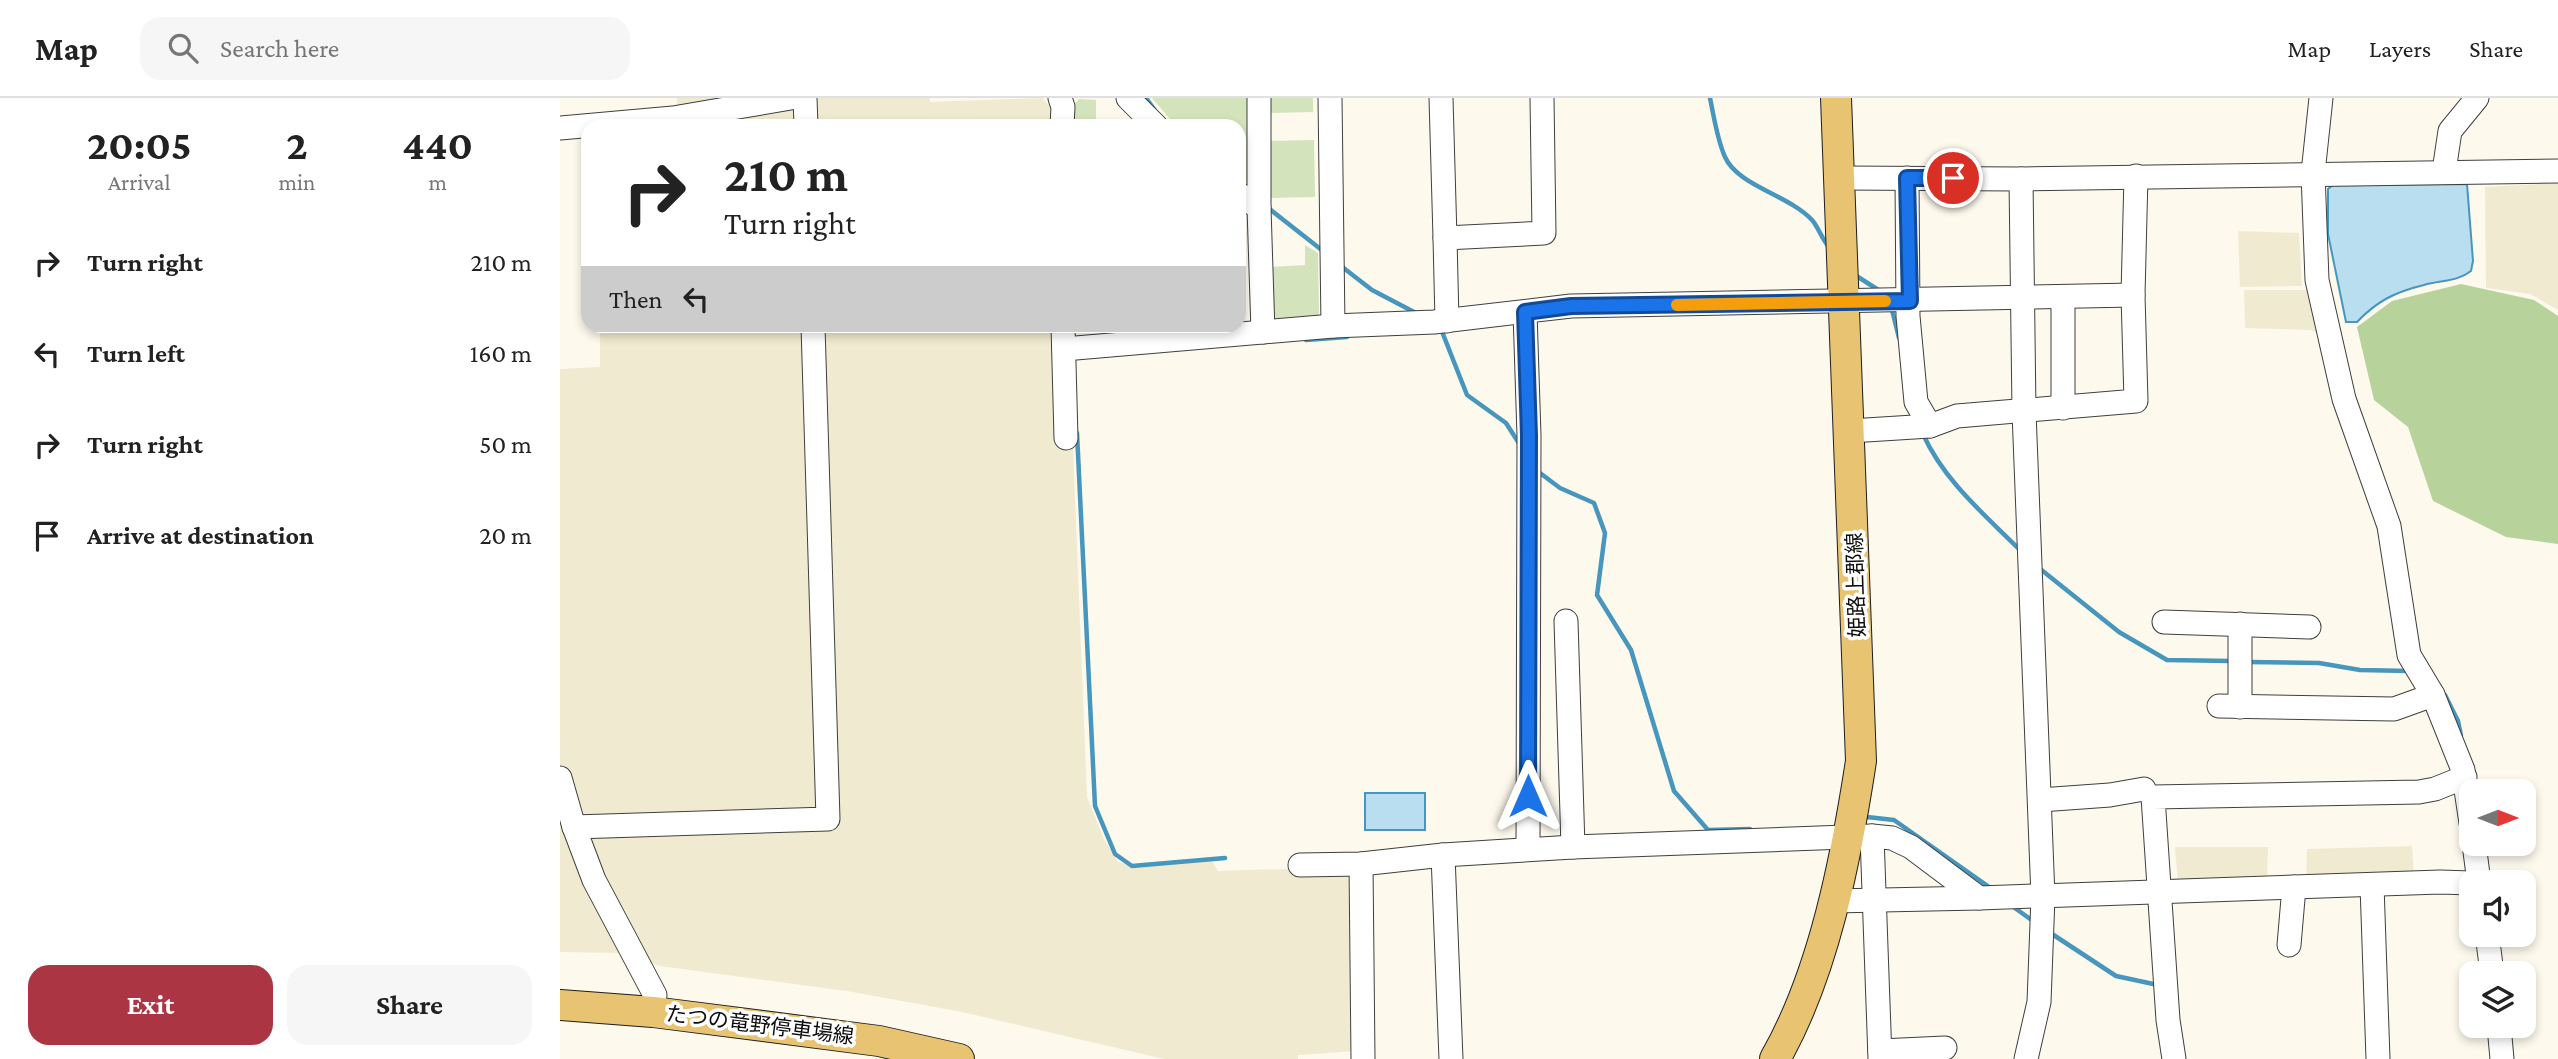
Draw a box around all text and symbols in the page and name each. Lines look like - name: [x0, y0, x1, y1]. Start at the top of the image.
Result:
- search box: [140, 17, 630, 80]
- icon: search: [164, 29, 202, 67]
- text: Map: [35, 30, 98, 67]
- text: Search here: [220, 34, 339, 63]
- text: Map: [2287, 35, 2331, 62]
- text: Layers: [2369, 35, 2431, 62]
- text: Share: [2469, 35, 2523, 62]
- text: 20:05: [87, 121, 192, 168]
- text: 2: [286, 121, 308, 168]
- text: 440: [402, 121, 473, 168]
- icon: right: [609, 147, 700, 238]
- text: 210 m: [724, 147, 848, 202]
- pin: [1923, 148, 1983, 208]
- icon: arrive: [1934, 159, 1972, 197]
- text: Arrival: [108, 169, 171, 195]
- text: min: [279, 169, 315, 195]
- text: m: [428, 169, 447, 195]
- text: Turn right: [724, 205, 856, 241]
- icon: right: [28, 244, 66, 282]
- text: Turn right: [87, 248, 203, 277]
- text: 210 m: [471, 248, 532, 277]
- icon: left: [677, 280, 715, 318]
- text: Then: [609, 285, 663, 314]
- icon: left: [28, 335, 66, 373]
- text: Turn left: [87, 339, 185, 368]
- text: 160 m: [470, 339, 532, 368]
- icon: right: [28, 426, 66, 464]
- text: Turn right: [87, 430, 203, 459]
- text: 50 m: [479, 430, 532, 459]
- icon: arrive: [28, 517, 66, 555]
- text: Arrive at destination: [87, 521, 314, 550]
- text: 20 m: [479, 521, 532, 550]
- street label: 姫路上郡線: [1842, 532, 1870, 638]
- position arrow: [1491, 759, 1565, 833]
- north arrow: [2459, 779, 2536, 856]
- map controls: [2459, 779, 2536, 1038]
- button: sound: [2459, 870, 2536, 947]
- button: layers: [2459, 961, 2536, 1038]
- button: Exit: [28, 965, 273, 1045]
- button: Share: [287, 965, 532, 1045]
- street label: たつの竜野停車場線: [665, 1002, 855, 1048]

